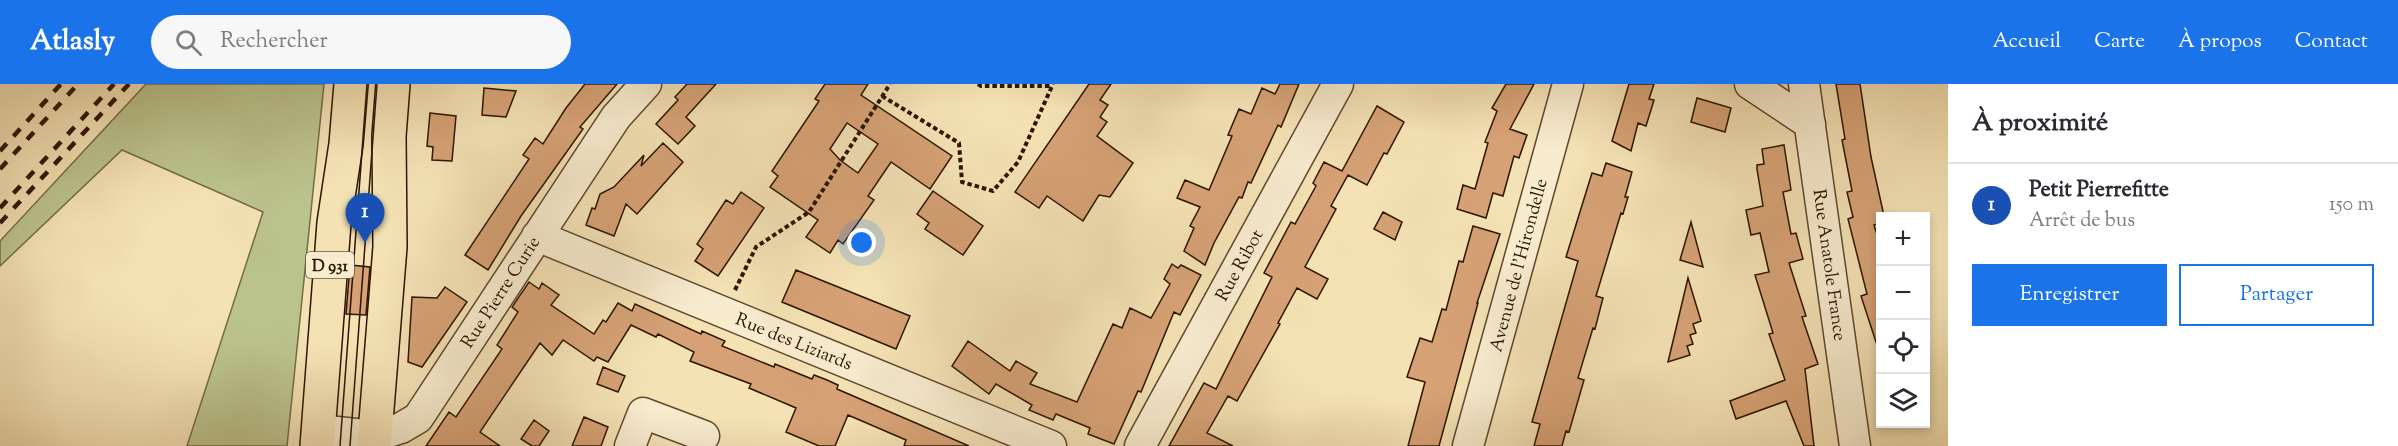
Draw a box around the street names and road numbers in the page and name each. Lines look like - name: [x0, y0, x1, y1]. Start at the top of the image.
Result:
- street label: Avenue de l'Hirondelle: [1484, 176, 1556, 355]
- street label: Rue Anatole France: [1804, 188, 1852, 343]
- street label: Rue Ribot: [1210, 225, 1271, 307]
- street label: Rue Pierre Curie: [456, 232, 548, 354]
- road number: D 931: [306, 252, 354, 278]
- street label: Rue des Liziards: [731, 308, 856, 378]

